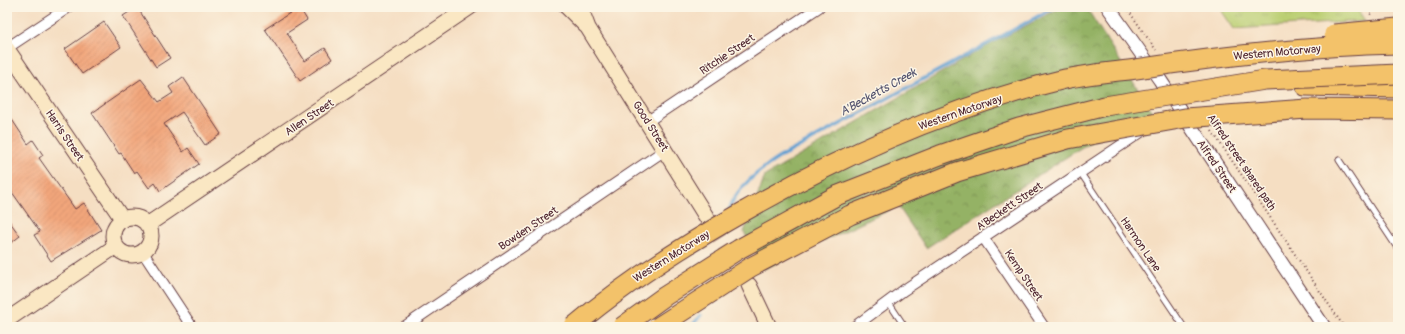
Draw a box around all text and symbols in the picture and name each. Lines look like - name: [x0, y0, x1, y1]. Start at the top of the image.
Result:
- street label: Ritchie Street: [697, 31, 758, 77]
- street label: Western Motorway: [1233, 42, 1321, 63]
- water label: A'Becketts Creek: [837, 65, 920, 120]
- street label: Western Motorway: [917, 92, 1004, 133]
- street label: Allen Street: [282, 96, 337, 138]
- street label: Good Street: [630, 99, 671, 154]
- street label: Harris Street: [43, 107, 87, 164]
- street label: Alfred street shared path: [1204, 112, 1279, 213]
- street label: Alfred Street: [1194, 137, 1239, 196]
- street label: A'Beckett Street: [974, 179, 1045, 233]
- street label: Bowden Street: [496, 204, 561, 253]
- street label: Harmon Lane: [1118, 215, 1164, 274]
- street label: Western Motorway: [631, 228, 712, 285]
- street label: Kemp Street: [1002, 247, 1046, 304]

